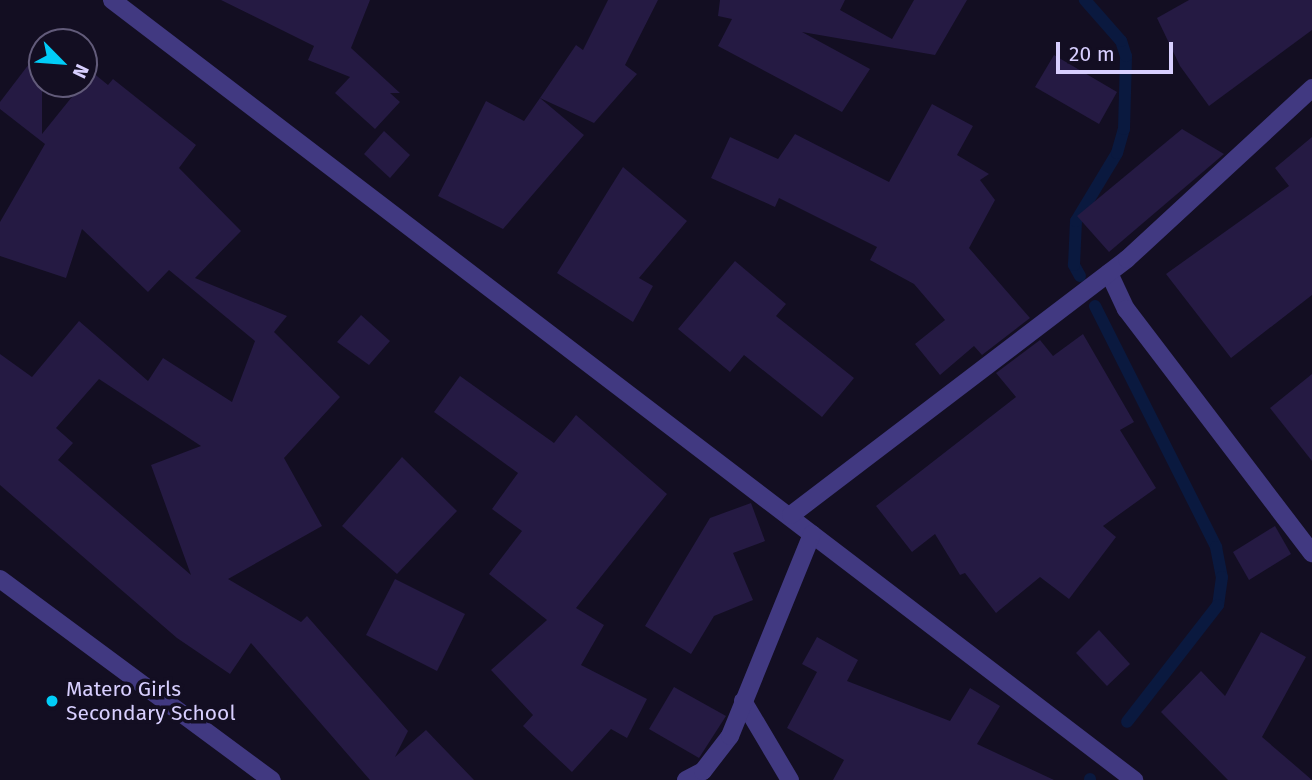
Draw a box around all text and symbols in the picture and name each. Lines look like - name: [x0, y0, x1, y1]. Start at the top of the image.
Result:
- north arrow: [28, 28, 98, 98]
- scale bar: [1060, 28, 1177, 72]
- text: 20 m: [1069, 41, 1115, 67]
- text: N: [68, 61, 94, 82]
- place label: Matero Girls Secondary School: [66, 676, 236, 726]
- marker: Matero Girls Secondary School: [44, 693, 60, 709]

